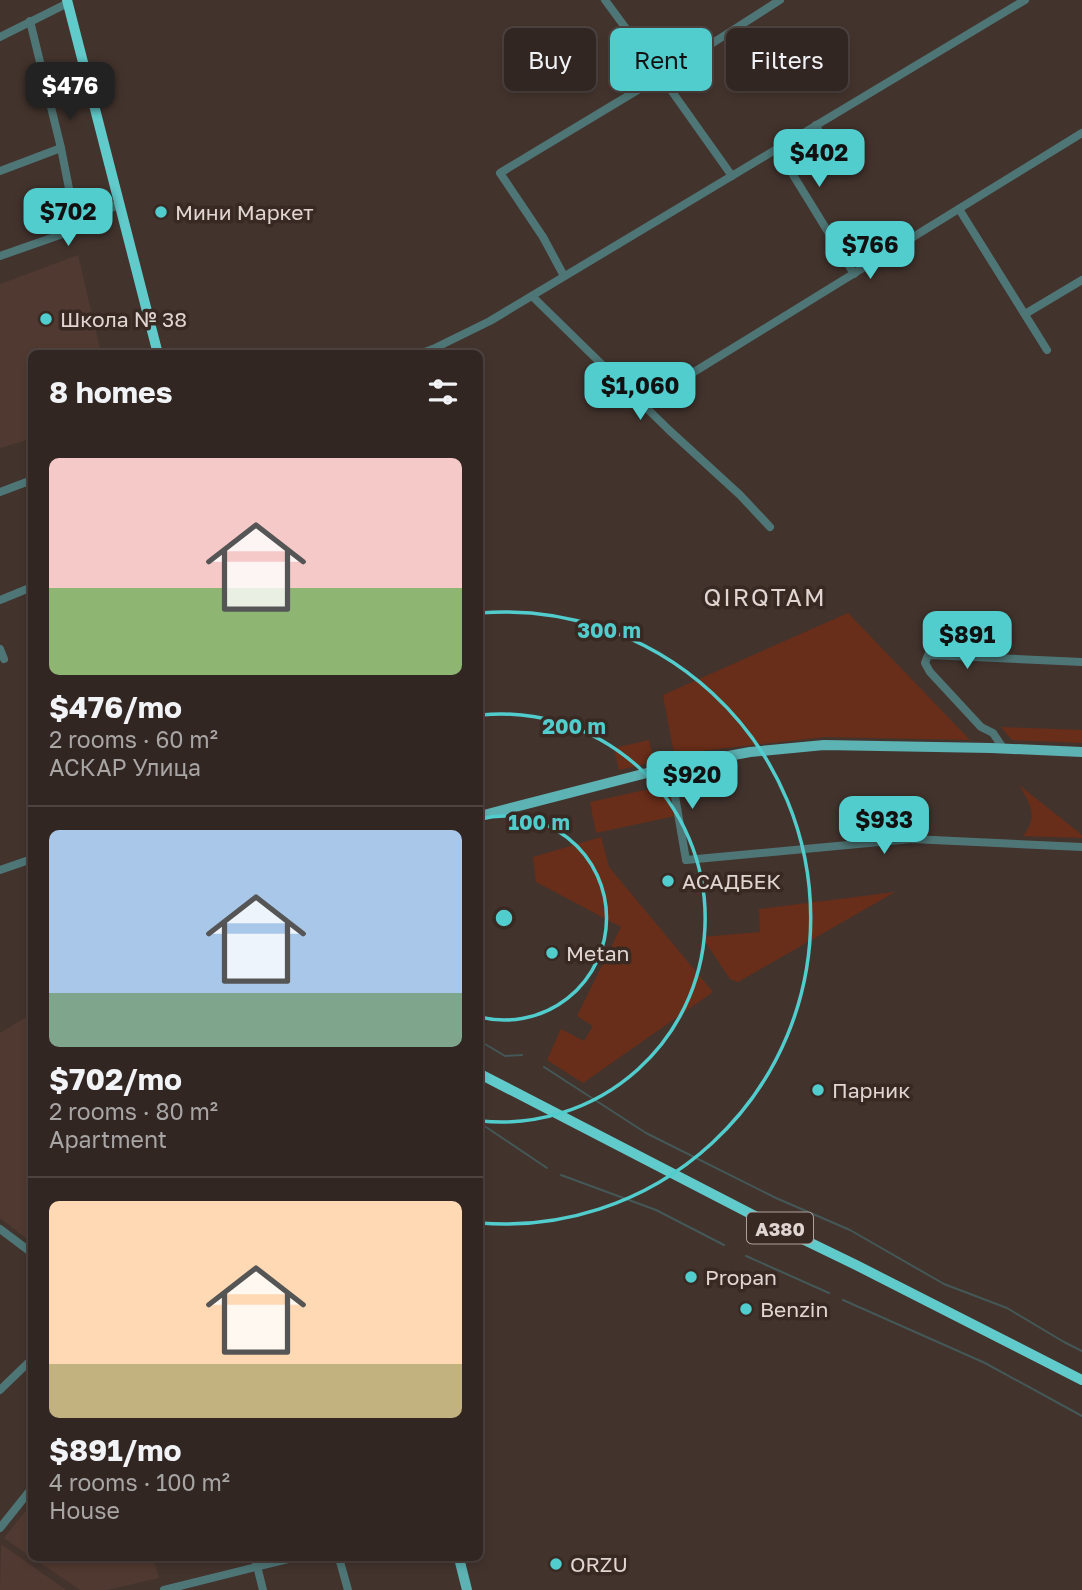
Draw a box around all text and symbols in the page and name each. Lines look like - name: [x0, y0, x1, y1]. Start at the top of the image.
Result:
- chip: Buy: [504, 28, 596, 91]
- chip: Rent: [610, 28, 712, 91]
- chip: Filters: [726, 28, 848, 91]
- pin: $476: [29, 62, 111, 122]
- text: $476: [42, 71, 98, 99]
- pin: $402: [778, 130, 860, 189]
- text: $402: [790, 138, 848, 166]
- pin: $702: [27, 188, 109, 248]
- text: $702: [40, 197, 96, 225]
- place label: Мини Маркет: [175, 199, 314, 225]
- marker: Мини Маркет: [153, 204, 169, 220]
- pin: $766: [829, 222, 911, 281]
- text: $766: [841, 230, 899, 258]
- place label: Школа № 38: [60, 306, 187, 332]
- marker: Школа № 38: [38, 311, 54, 327]
- pin: $1,060: [583, 362, 697, 422]
- text: $1,060: [600, 371, 680, 399]
- icon: filters: [424, 373, 462, 411]
- text: 8 homes: [49, 374, 173, 410]
- icon: home: [193, 504, 319, 630]
- district label: QIRQTAM: [703, 582, 827, 611]
- pin: $891: [926, 612, 1008, 671]
- text: 300 m: [577, 617, 641, 643]
- text: $891: [939, 620, 995, 648]
- text: $476/mo: [49, 689, 182, 725]
- text: 200 m: [542, 713, 606, 739]
- text: 2 rooms · 60 m²: [49, 725, 218, 753]
- pin: $920: [651, 752, 733, 811]
- text: АСКАР Улица: [49, 753, 201, 781]
- text: $920: [663, 760, 722, 788]
- pin: $933: [843, 796, 925, 856]
- text: $933: [855, 805, 913, 833]
- text: 100 m: [508, 809, 570, 835]
- place label: АСАДБЕК: [682, 868, 781, 894]
- marker: АСАДБЕК: [660, 873, 676, 889]
- icon: home: [193, 876, 319, 1002]
- centre of rings: [492, 906, 516, 930]
- place label: Metan: [566, 940, 629, 966]
- marker: Metan: [544, 945, 560, 961]
- text: $702/mo: [49, 1061, 182, 1097]
- place label: Парник: [832, 1077, 910, 1103]
- marker: Парник: [810, 1082, 826, 1098]
- text: 2 rooms · 80 m²: [49, 1097, 218, 1125]
- text: Apartment: [49, 1125, 167, 1153]
- road number: A380: [747, 1212, 813, 1244]
- icon: home: [193, 1247, 319, 1373]
- place label: Propan: [705, 1264, 777, 1290]
- marker: Propan: [683, 1269, 699, 1285]
- place label: Benzin: [760, 1296, 828, 1322]
- marker: Benzin: [738, 1301, 754, 1317]
- text: $891/mo: [49, 1432, 181, 1468]
- text: 4 rooms · 100 m²: [49, 1468, 230, 1496]
- text: House: [49, 1496, 120, 1524]
- place label: ORZU: [570, 1551, 628, 1577]
- marker: ORZU: [548, 1556, 564, 1572]

